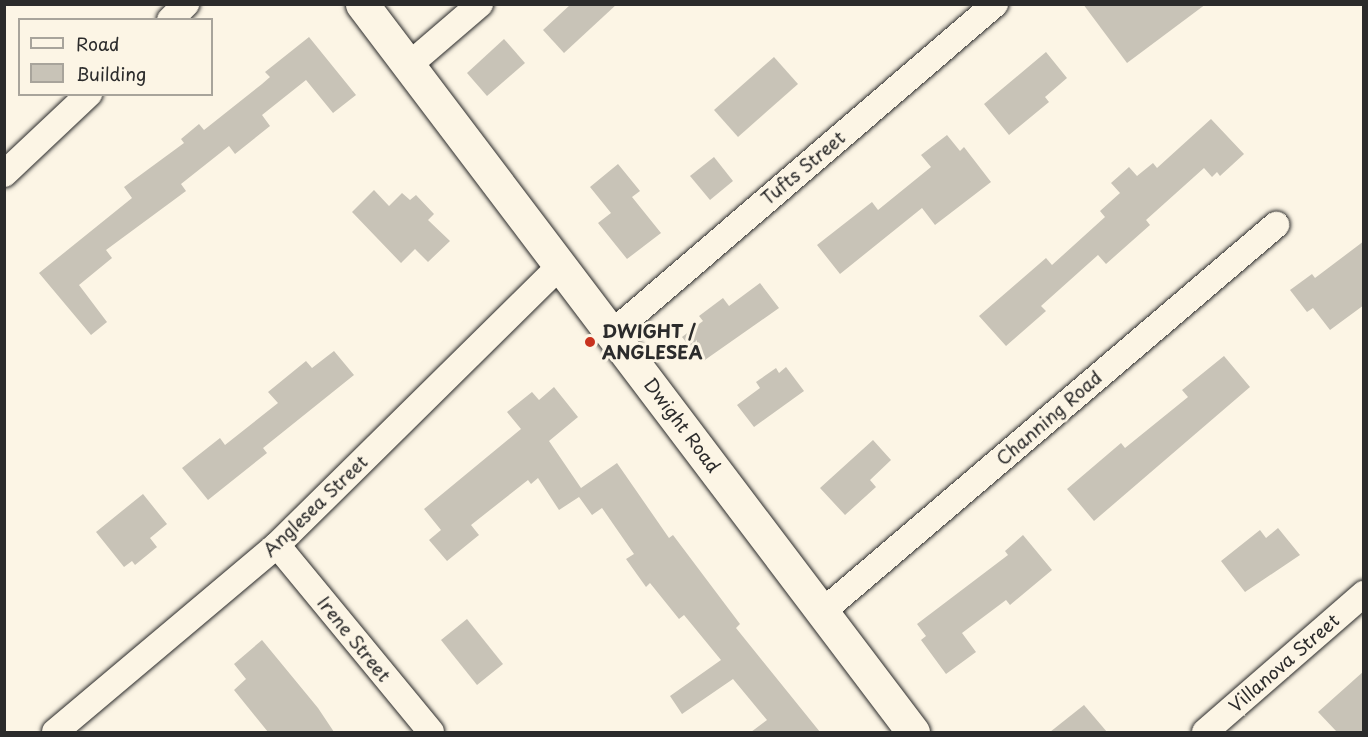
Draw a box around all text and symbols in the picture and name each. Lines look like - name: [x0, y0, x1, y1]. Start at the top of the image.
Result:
- legend: [18, 18, 213, 96]
- text: Road: [76, 30, 120, 57]
- text: Building: [76, 60, 146, 87]
- street label: Tufts Street: [756, 126, 850, 210]
- place label: DWIGHT / ANGLESEA: [602, 321, 702, 364]
- marker: DWIGHT / ANGLESEA: [583, 335, 597, 349]
- street label: Channing Road: [992, 366, 1106, 470]
- street label: Dwight Road: [639, 373, 725, 477]
- street label: Anglesea Street: [258, 450, 372, 562]
- street label: Irene Street: [313, 592, 395, 686]
- street label: Villanova Street: [1225, 609, 1343, 717]

